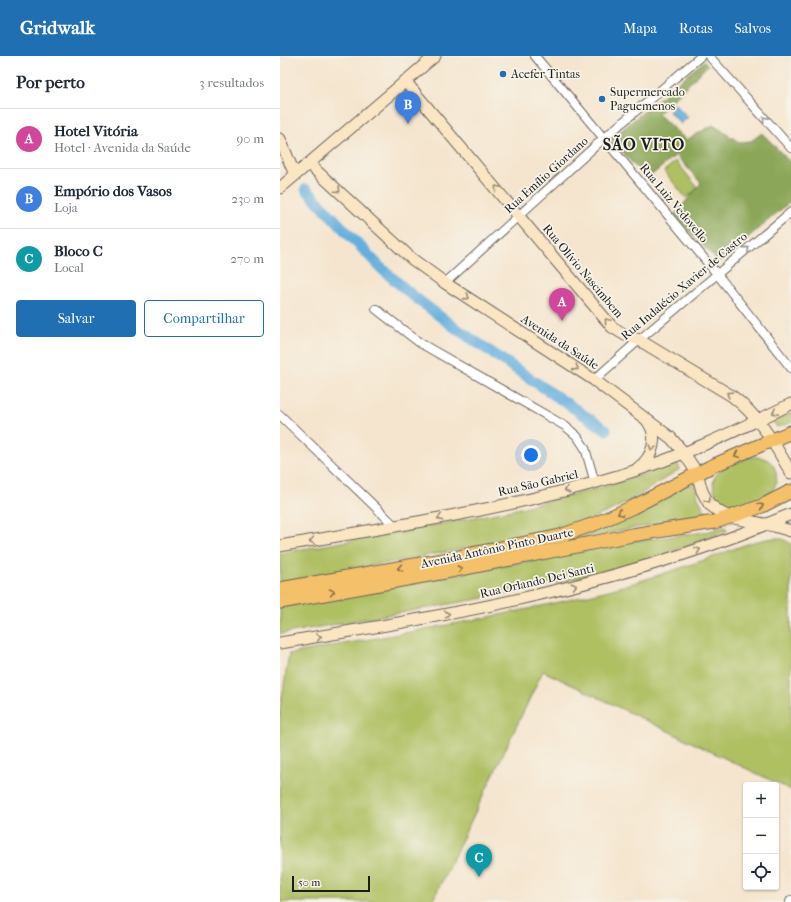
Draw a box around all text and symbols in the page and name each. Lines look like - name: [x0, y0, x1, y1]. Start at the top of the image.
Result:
- text: Gridwalk: [20, 17, 95, 39]
- text: Mapa: [624, 20, 657, 37]
- text: Rotas: [679, 20, 713, 37]
- text: Salvos: [735, 20, 771, 37]
- place label: Acefer Tintas: [510, 67, 581, 81]
- marker: Acefer Tintas: [498, 69, 508, 79]
- text: Por perto: [16, 72, 85, 92]
- text: 3 resultados: [199, 75, 264, 90]
- place label: Supermercado Paguemenos: [610, 85, 685, 113]
- pin: B: [395, 91, 421, 124]
- marker: Supermercado Paguemenos: [597, 94, 607, 104]
- one-way arrow: [762, 116, 770, 124]
- text: Hotel Vitória: [54, 122, 138, 140]
- text: A: [25, 131, 33, 146]
- text: 90 m: [236, 131, 264, 146]
- street label: Rua Emílio Giordano: [501, 134, 591, 216]
- district label: SÃO VITO: [603, 134, 685, 154]
- text: Hotel · Avenida da Saúde: [54, 140, 191, 155]
- street label: Rua Luiz Vedovello: [637, 161, 711, 245]
- text: Empório dos Vasos: [54, 182, 172, 200]
- one-way arrow: [333, 185, 340, 192]
- one-way arrow: [494, 186, 501, 193]
- text: B: [25, 191, 33, 206]
- text: 230 m: [231, 191, 264, 206]
- text: Loja: [54, 200, 78, 215]
- street label: Rua Olívio Nascimbem: [540, 221, 626, 321]
- street label: Rua Indalécio Xavier de Castro: [618, 229, 750, 343]
- text: Bloco C: [54, 242, 103, 260]
- one-way arrow: [743, 246, 750, 253]
- text: C: [25, 251, 33, 266]
- text: 270 m: [230, 251, 264, 266]
- text: Local: [54, 260, 84, 275]
- pin: A: [549, 288, 575, 321]
- one-way arrow: [463, 292, 470, 300]
- button: Salvar: [16, 300, 136, 337]
- button: Compartilhar: [144, 300, 264, 337]
- street label: Avenida da Saúde: [518, 311, 602, 372]
- one-way arrow: [604, 318, 611, 325]
- one-way arrow: [572, 363, 579, 371]
- one-way arrow: [726, 391, 733, 399]
- one-way arrow: [771, 407, 779, 415]
- one-way arrow: [648, 444, 657, 451]
- your location: [521, 445, 541, 465]
- one-way arrow: [733, 451, 740, 459]
- street label: Rua São Gabriel: [497, 467, 580, 499]
- one-way arrow: [564, 485, 571, 494]
- one-way arrow: [703, 495, 710, 502]
- one-way arrow: [757, 502, 764, 510]
- one-way arrow: [617, 508, 625, 516]
- one-way arrow: [437, 513, 443, 521]
- street label: Avenida Antônio Pinto Duarte: [418, 525, 575, 571]
- one-way arrow: [309, 536, 315, 545]
- one-way arrow: [695, 546, 702, 554]
- street label: Rua Orlando Dei Santi: [479, 561, 596, 601]
- one-way arrow: [397, 563, 403, 572]
- one-way arrow: [457, 566, 463, 574]
- one-way arrow: [570, 583, 577, 591]
- one-way arrow: [329, 589, 335, 597]
- one-way arrow: [443, 610, 450, 619]
- one-way arrow: [315, 633, 322, 642]
- map controls: [743, 782, 779, 890]
- button: +: [743, 782, 779, 818]
- button: −: [743, 818, 779, 854]
- pin: C: [466, 844, 492, 877]
- button: locate: [743, 854, 779, 890]
- scale bar: [292, 874, 370, 893]
- text: 50 m: [298, 876, 320, 889]

